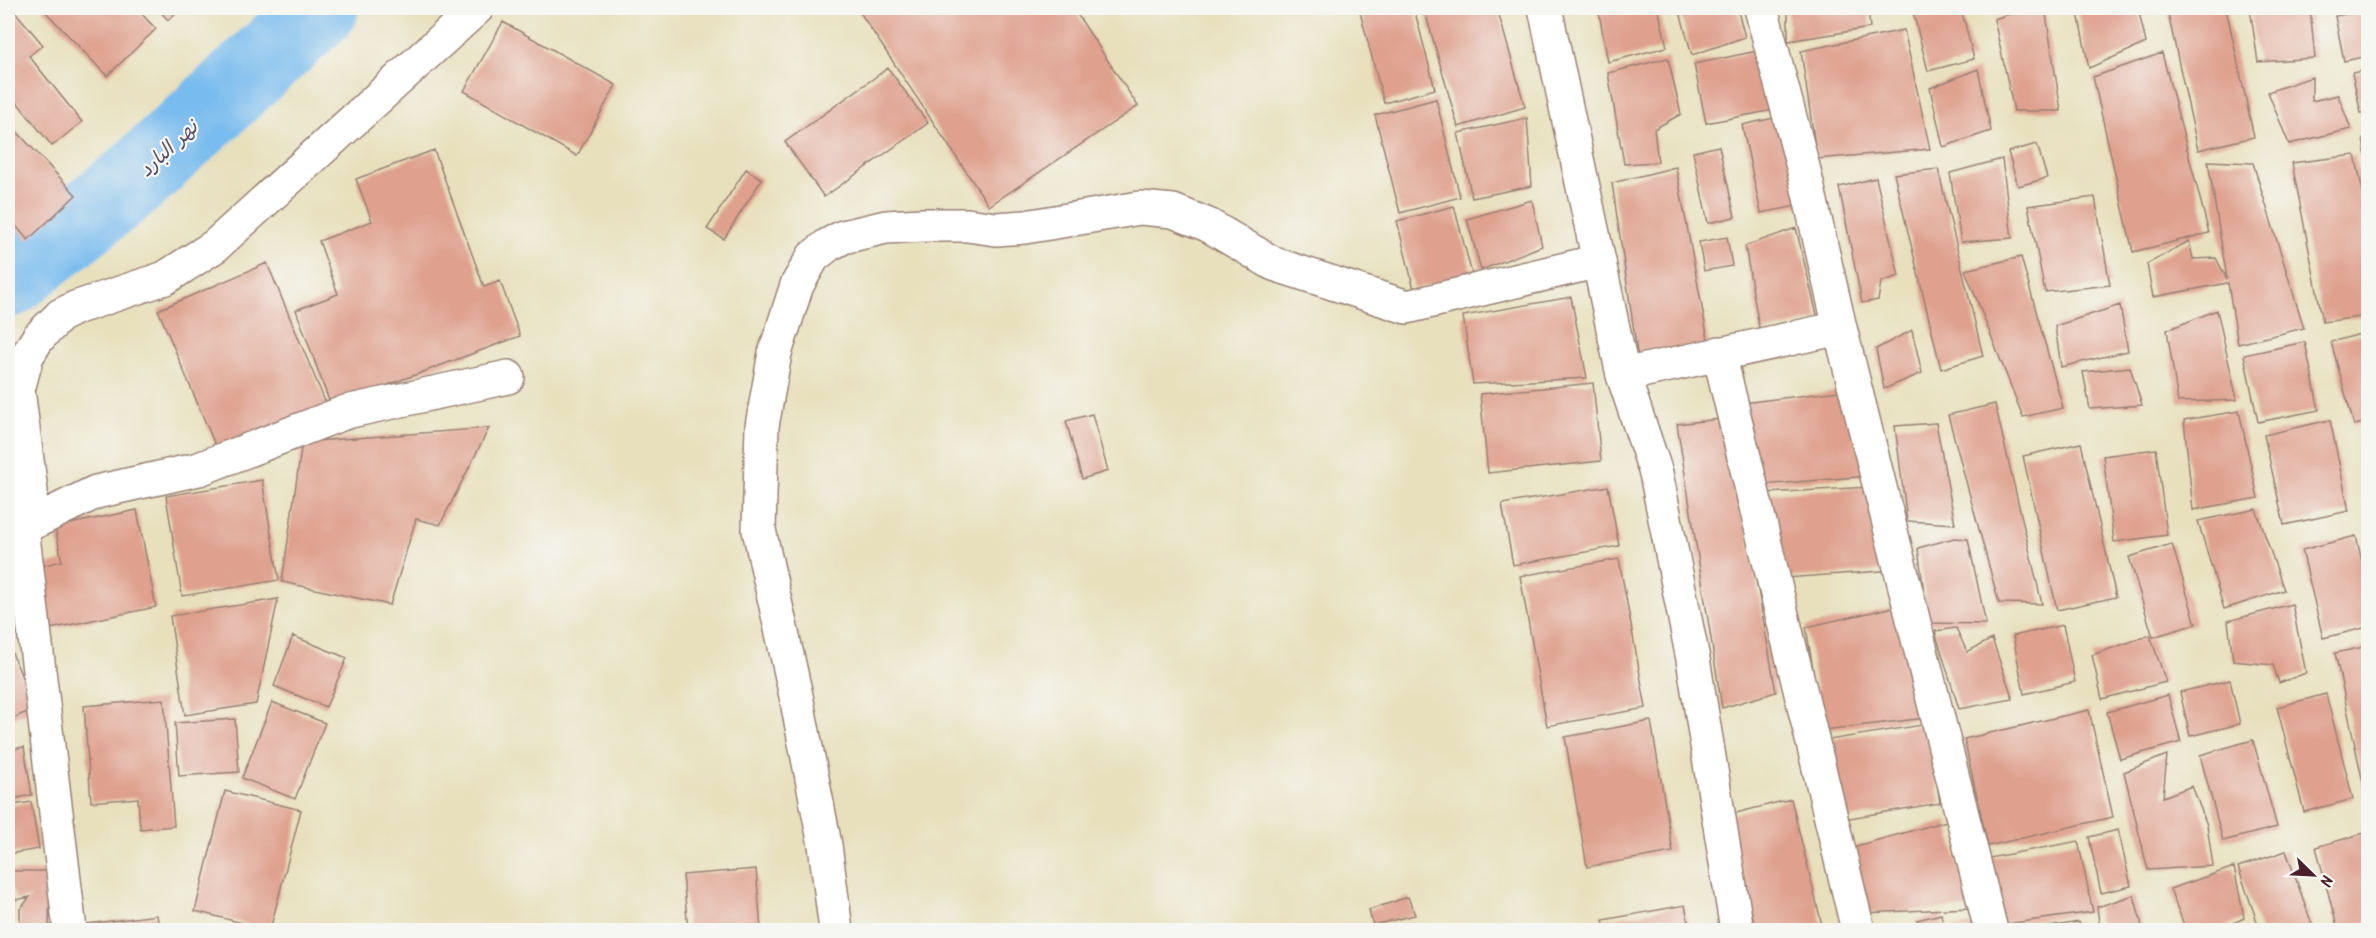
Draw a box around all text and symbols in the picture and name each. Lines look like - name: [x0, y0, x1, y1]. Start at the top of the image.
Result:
- water label: نهر البارد: [132, 111, 208, 186]
- north arrow: [2283, 845, 2343, 905]
- text: N: [2312, 871, 2339, 890]

